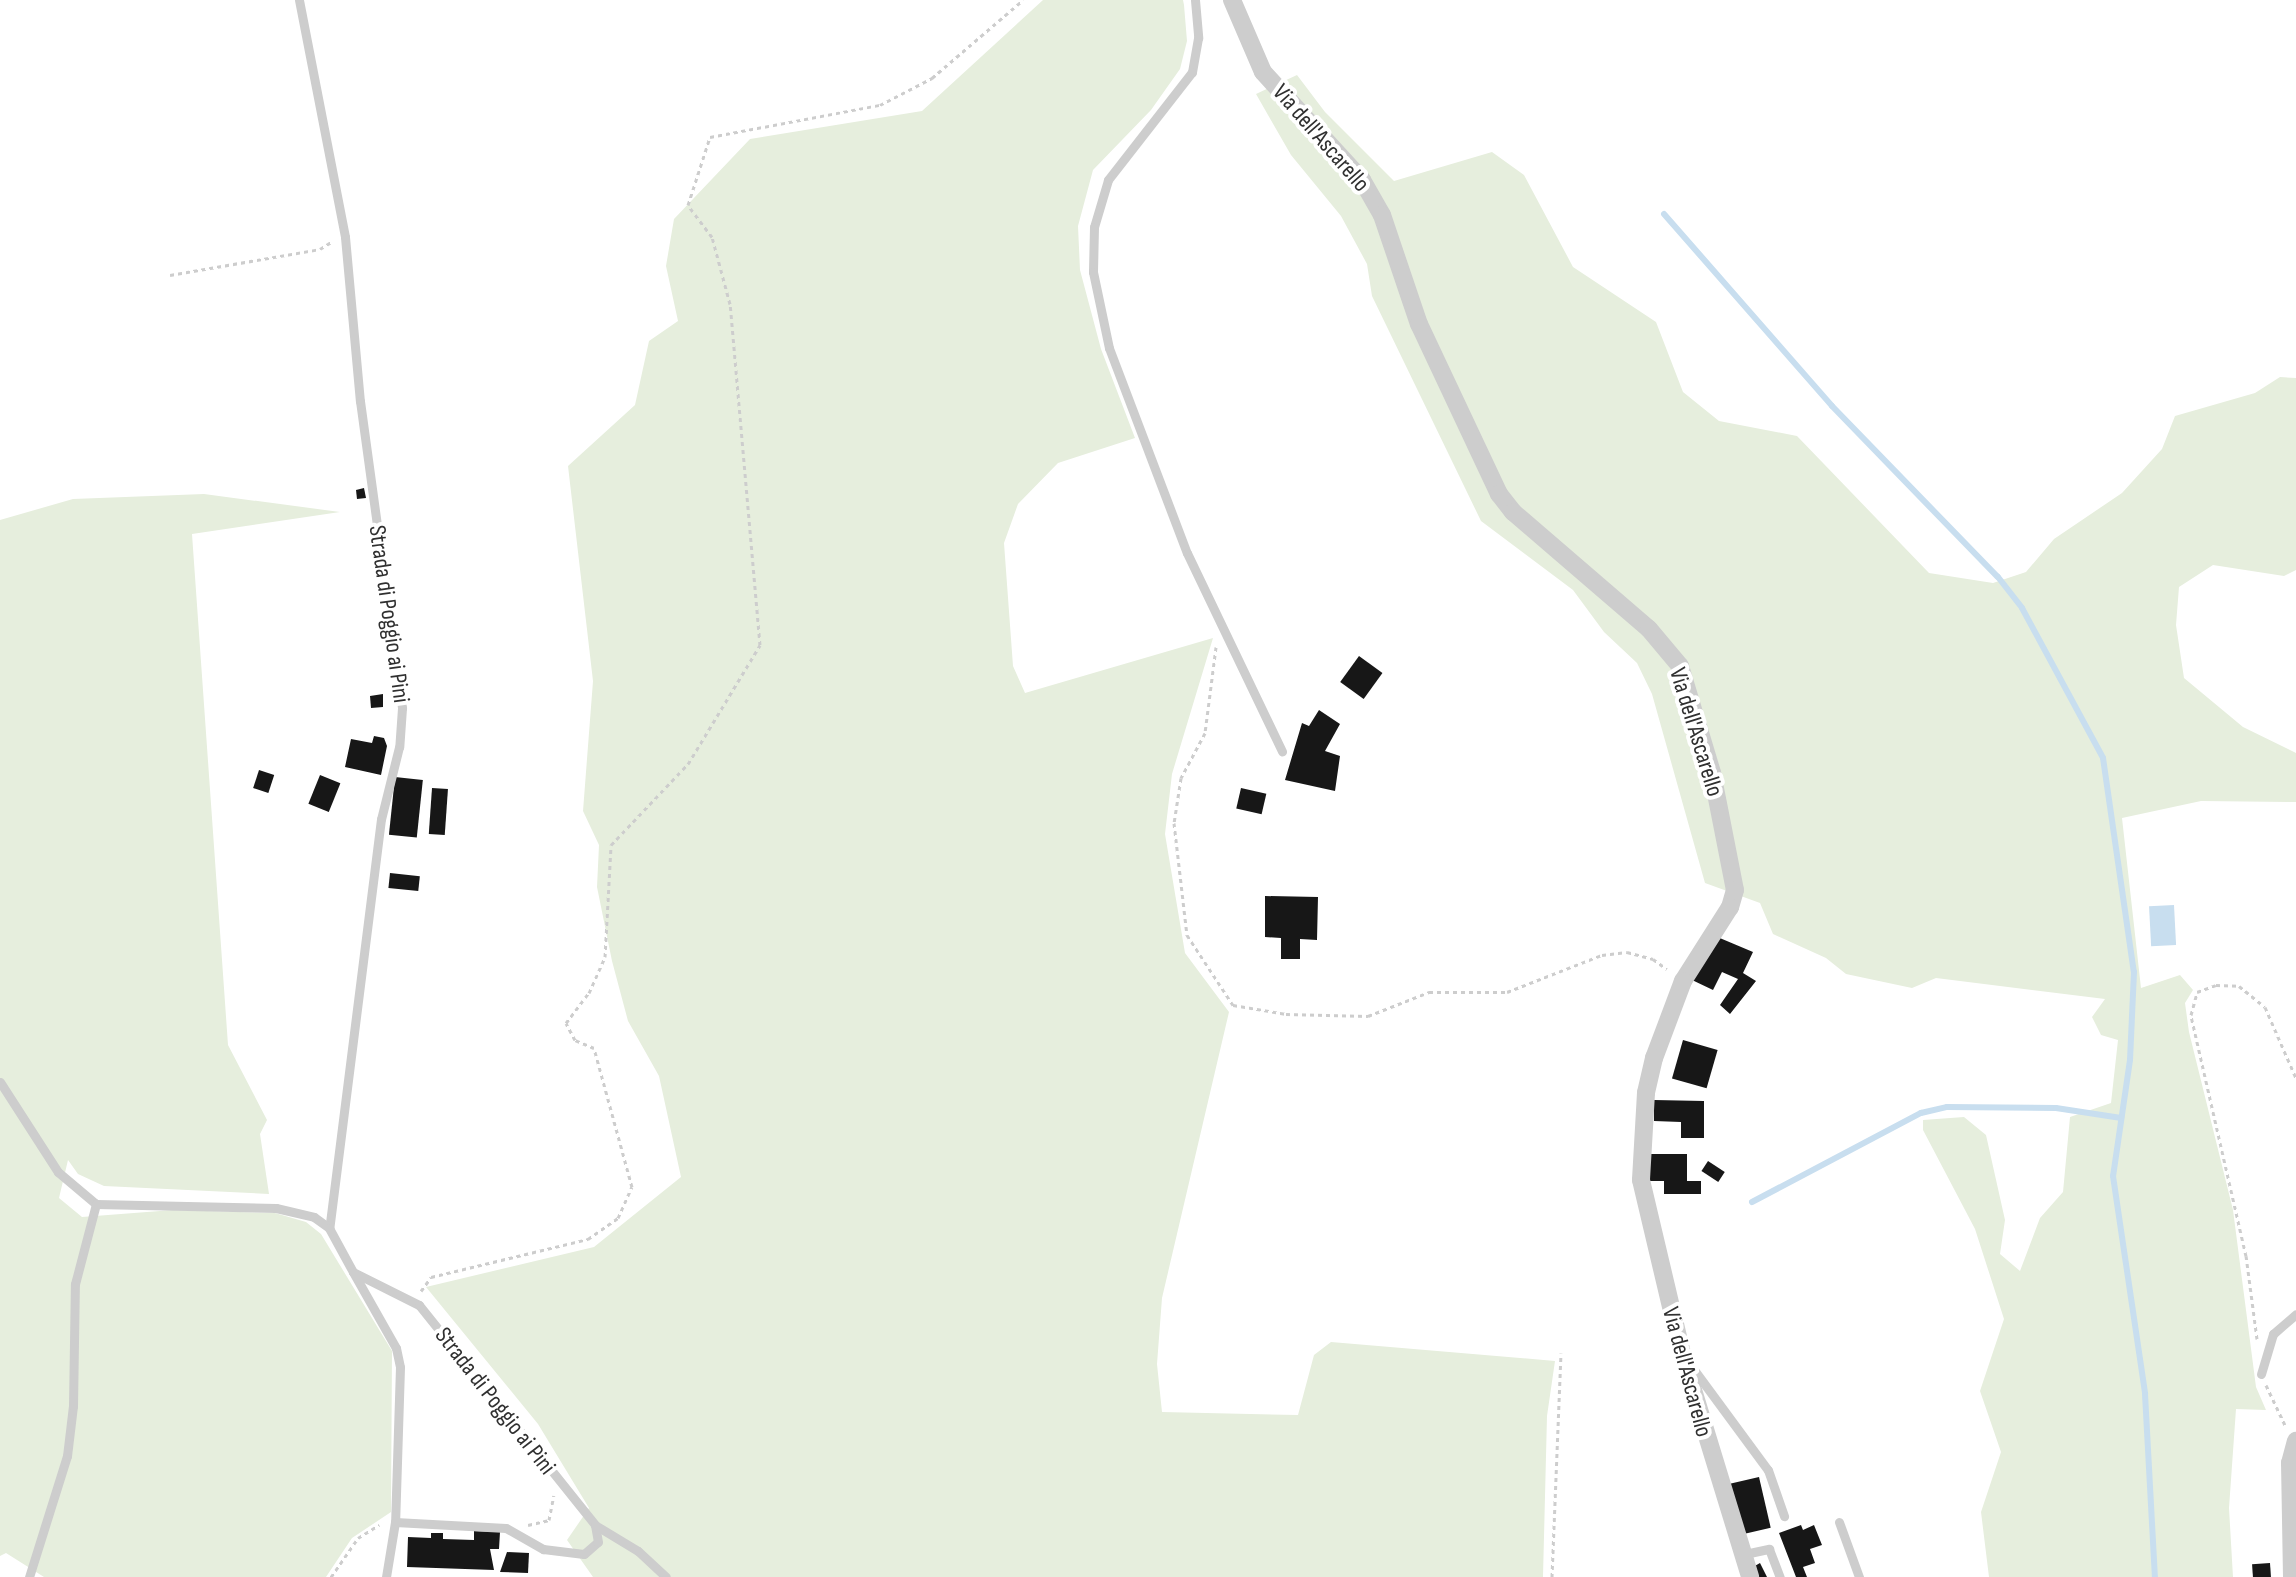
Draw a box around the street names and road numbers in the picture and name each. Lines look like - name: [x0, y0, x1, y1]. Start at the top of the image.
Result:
- street label: Via dell'Ascarello: [1266, 78, 1376, 198]
- street label: Strada di Poggio ai Pini: [362, 523, 416, 705]
- street label: Via dell'Ascarello: [1663, 664, 1729, 800]
- street label: Via dell'Ascarello: [1656, 1304, 1718, 1440]
- street label: Strada di Poggio ai Pini: [429, 1322, 561, 1480]

